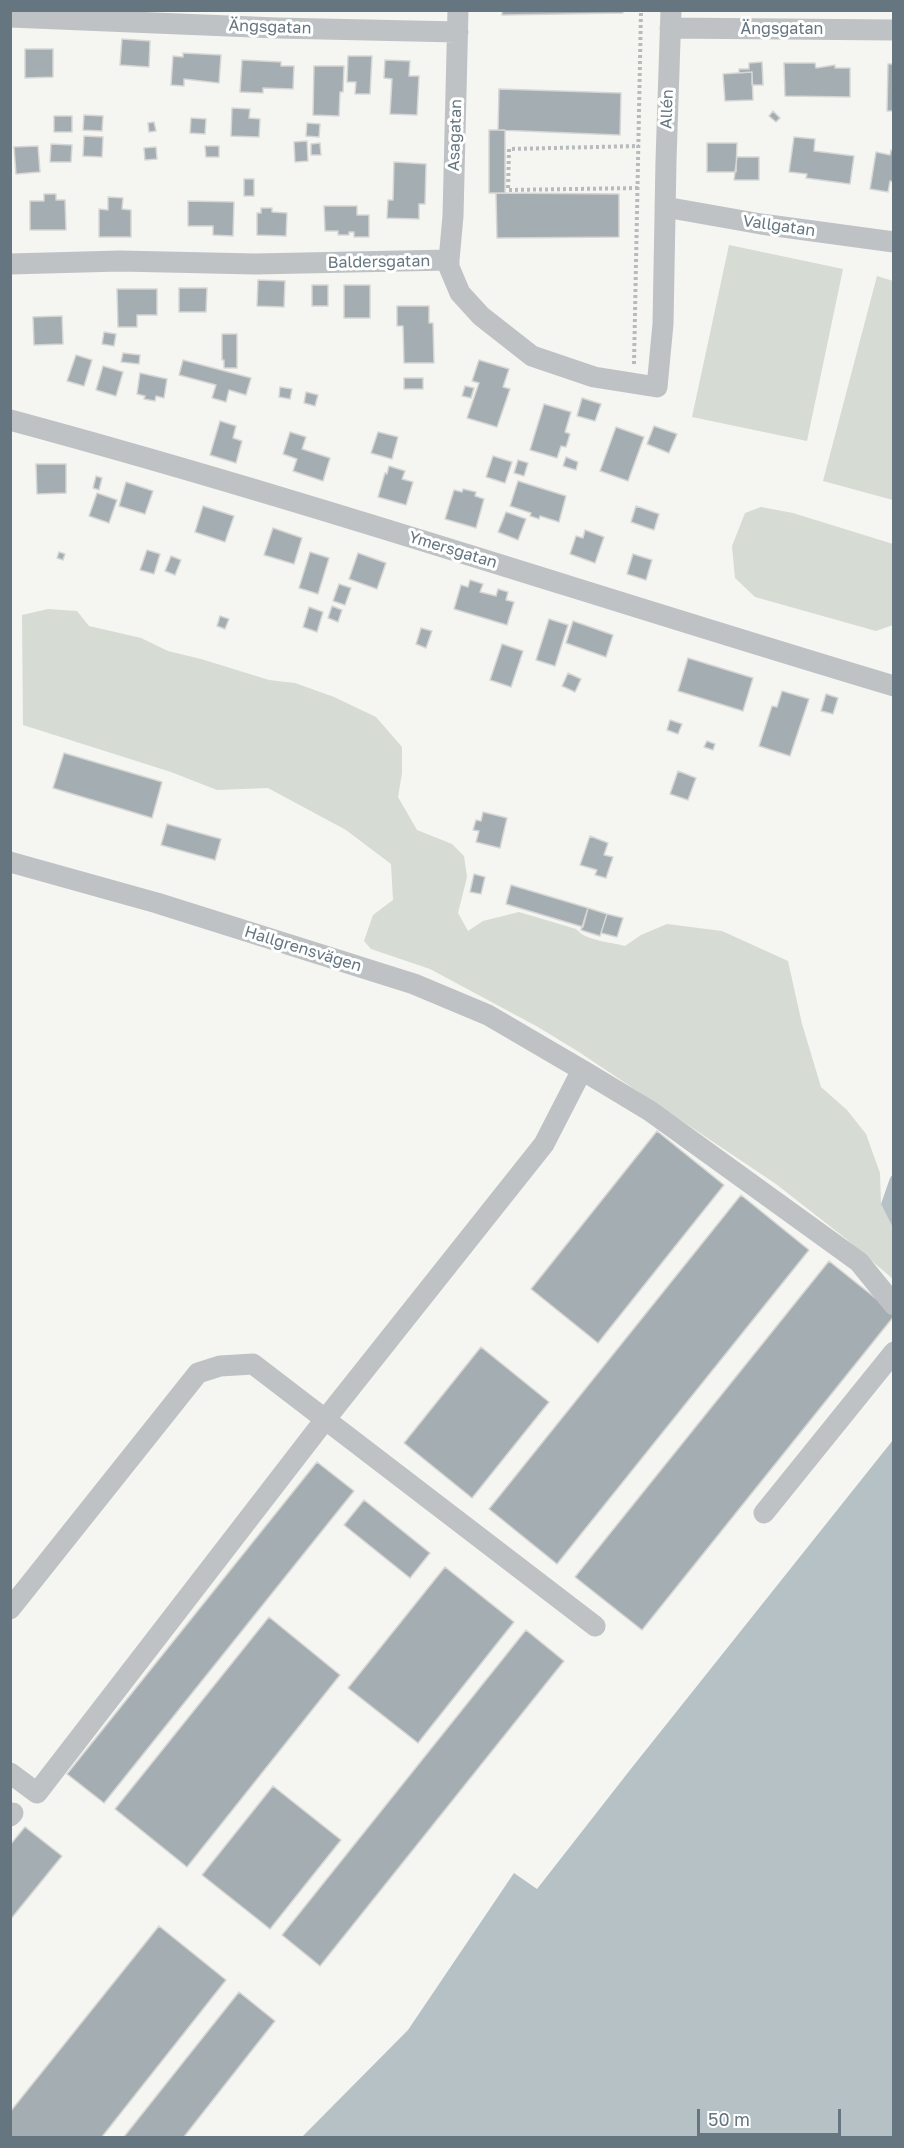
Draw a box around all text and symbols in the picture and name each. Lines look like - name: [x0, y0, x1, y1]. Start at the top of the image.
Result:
- street label: Ängsgatan: [228, 16, 312, 38]
- street label: Ängsgatan: [741, 19, 823, 39]
- street label: Allén: [657, 89, 677, 129]
- street label: Asagatan: [444, 99, 466, 171]
- street label: Vallgatan: [742, 211, 816, 241]
- street label: Baldersgatan: [328, 252, 430, 272]
- street label: Ymersgatan: [406, 527, 500, 573]
- street label: Hallgrensvägen: [242, 922, 364, 976]
- scale bar: [700, 2097, 844, 2135]
- text: 50 m: [708, 2108, 750, 2130]

